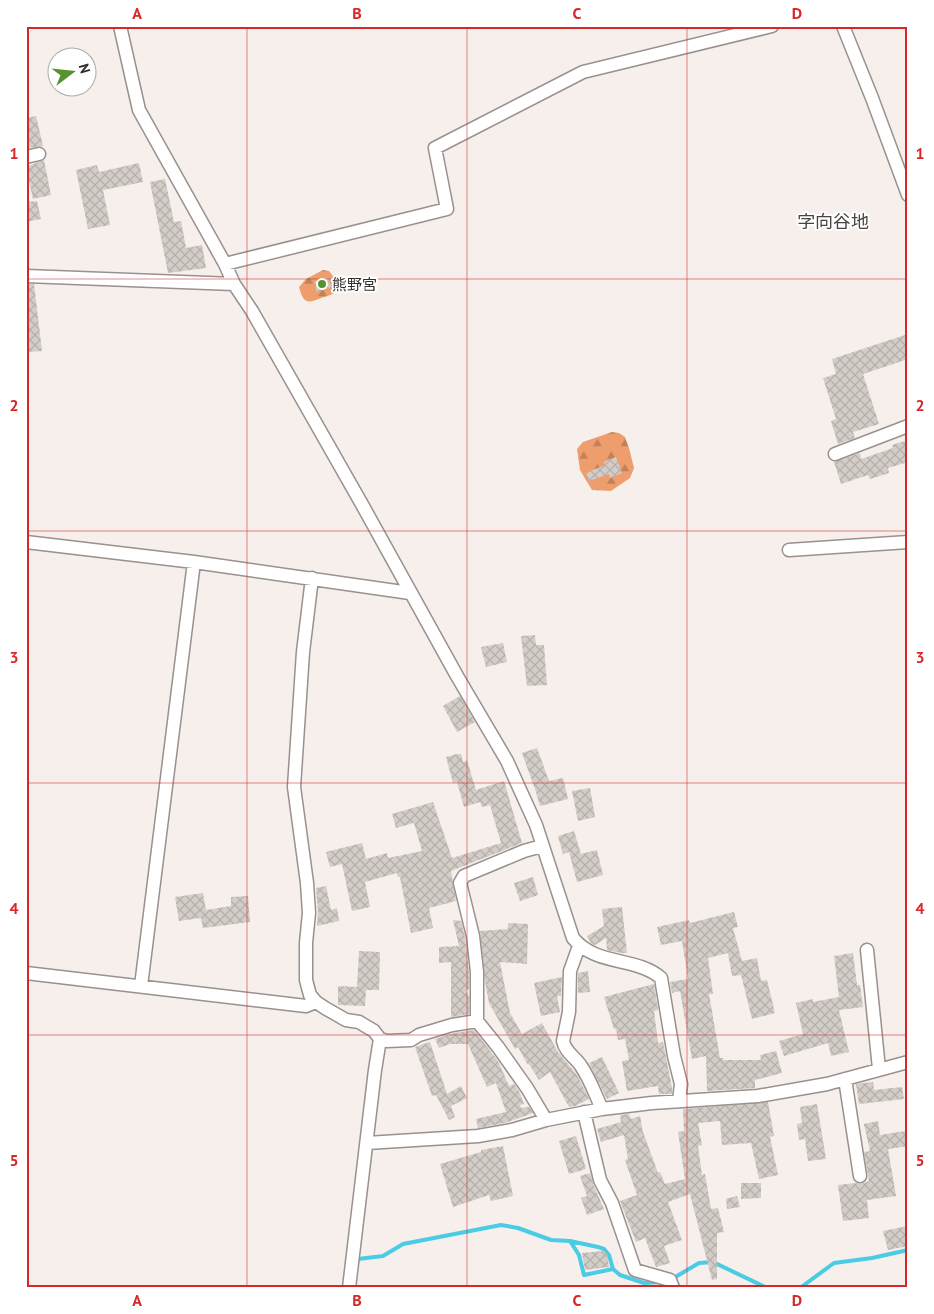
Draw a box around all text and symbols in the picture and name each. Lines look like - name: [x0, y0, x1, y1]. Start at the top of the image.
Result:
- text: A: [132, 3, 142, 23]
- text: B: [352, 3, 362, 23]
- text: C: [573, 3, 582, 23]
- text: D: [792, 3, 802, 23]
- north arrow: [48, 48, 98, 98]
- text: N: [75, 62, 94, 75]
- text: 1: [9, 143, 19, 163]
- text: 1: [915, 143, 925, 163]
- district label: 字向谷地: [797, 210, 869, 233]
- place label: 熊野宮: [332, 275, 377, 294]
- marker: 熊野宮: [316, 278, 328, 290]
- text: 2: [9, 395, 19, 415]
- text: 2: [915, 395, 925, 415]
- text: 3: [9, 647, 19, 667]
- text: 3: [915, 647, 925, 667]
- text: 4: [9, 898, 19, 918]
- text: 4: [915, 898, 925, 918]
- text: 5: [9, 1150, 19, 1170]
- text: 5: [915, 1150, 925, 1170]
- text: A: [132, 1290, 142, 1310]
- text: B: [352, 1290, 362, 1310]
- text: C: [573, 1290, 582, 1310]
- text: D: [792, 1290, 802, 1310]

